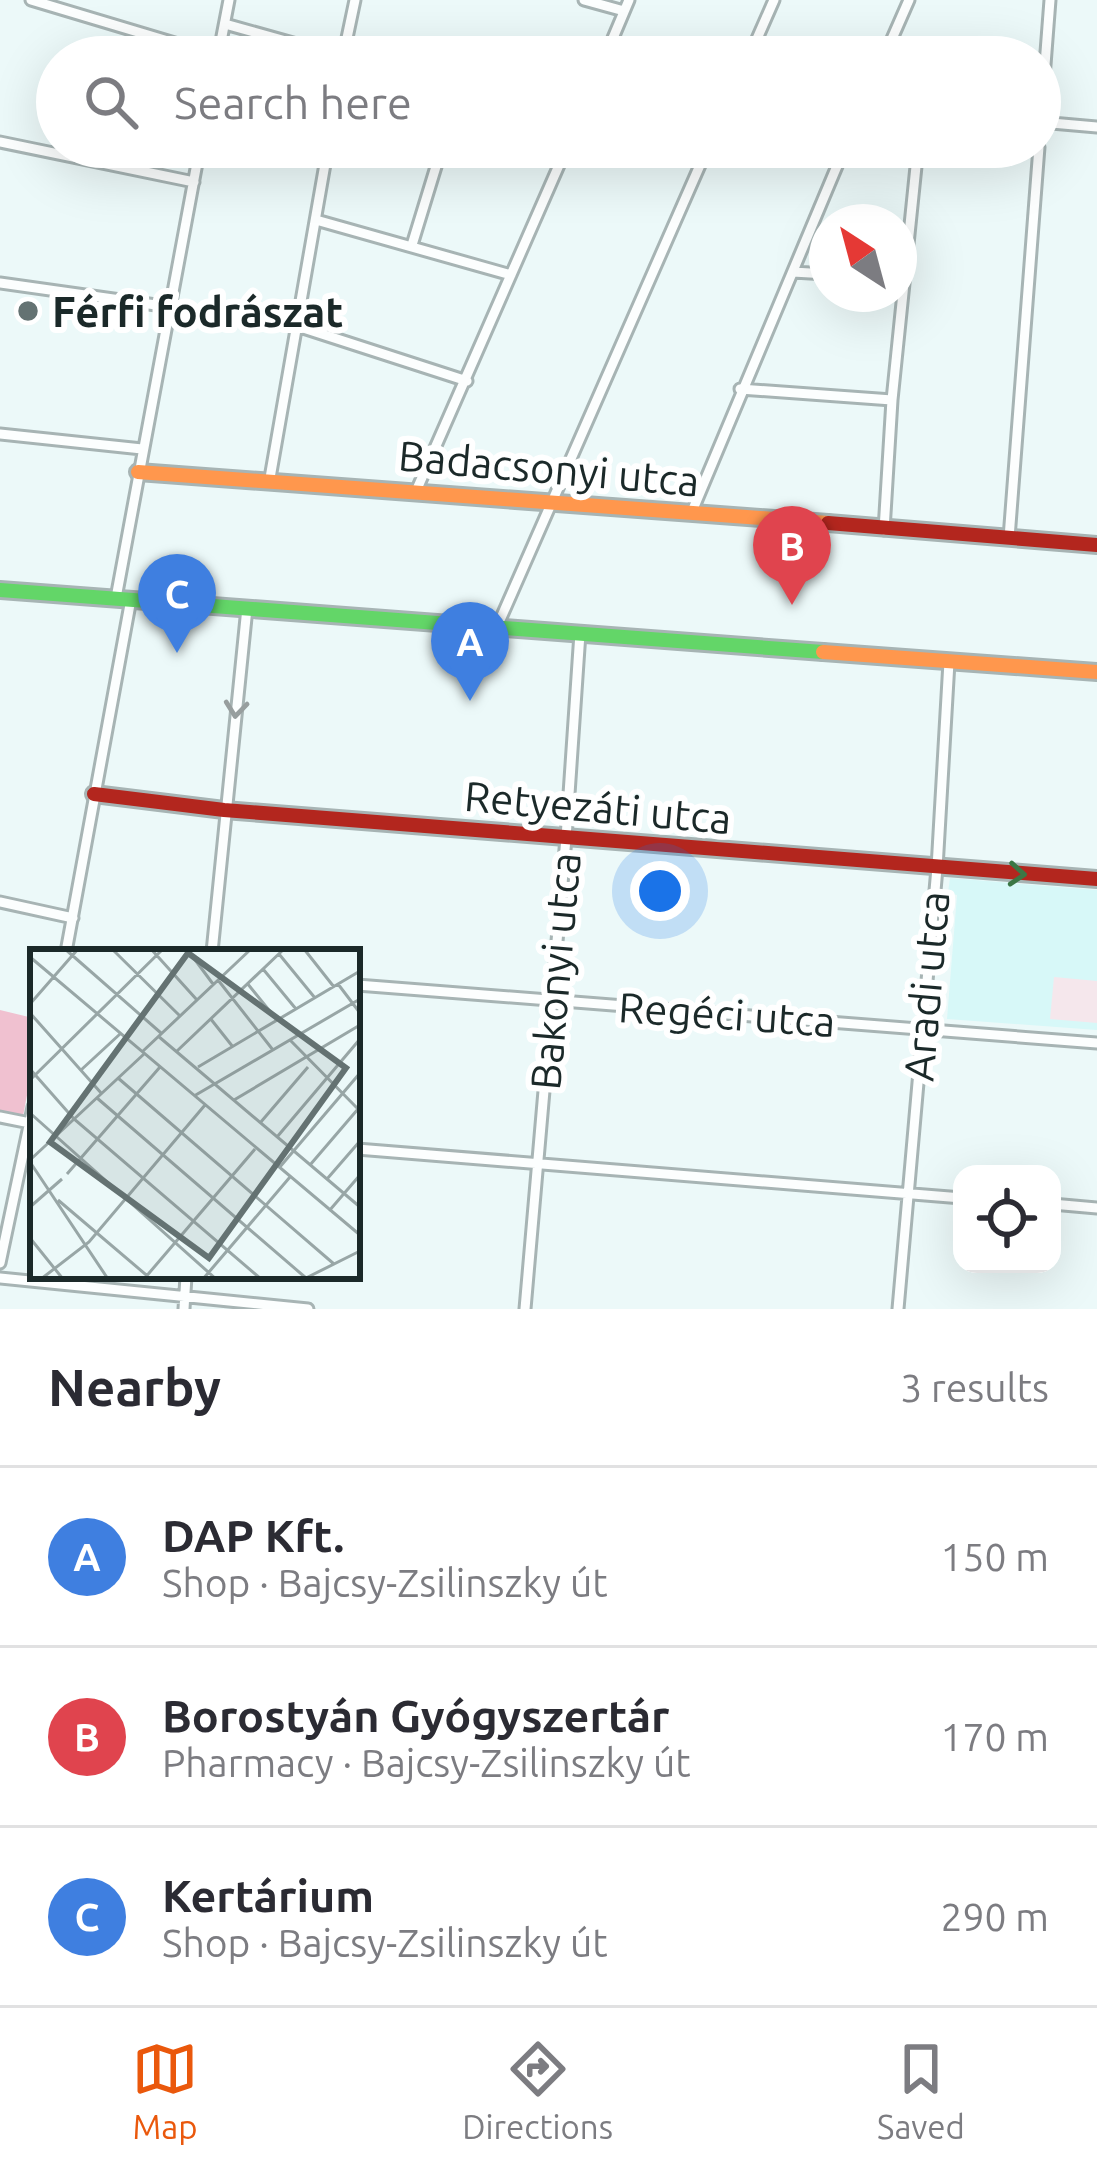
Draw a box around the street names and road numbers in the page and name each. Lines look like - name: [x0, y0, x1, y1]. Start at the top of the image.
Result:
- street label: Badacsonyi utca: [397, 431, 701, 505]
- street label: Retyezáti utca: [463, 772, 733, 842]
- street label: Bakonyi utca: [521, 850, 589, 1092]
- street label: Aradi utca: [894, 889, 958, 1083]
- street label: Regéci utca: [617, 983, 837, 1045]

